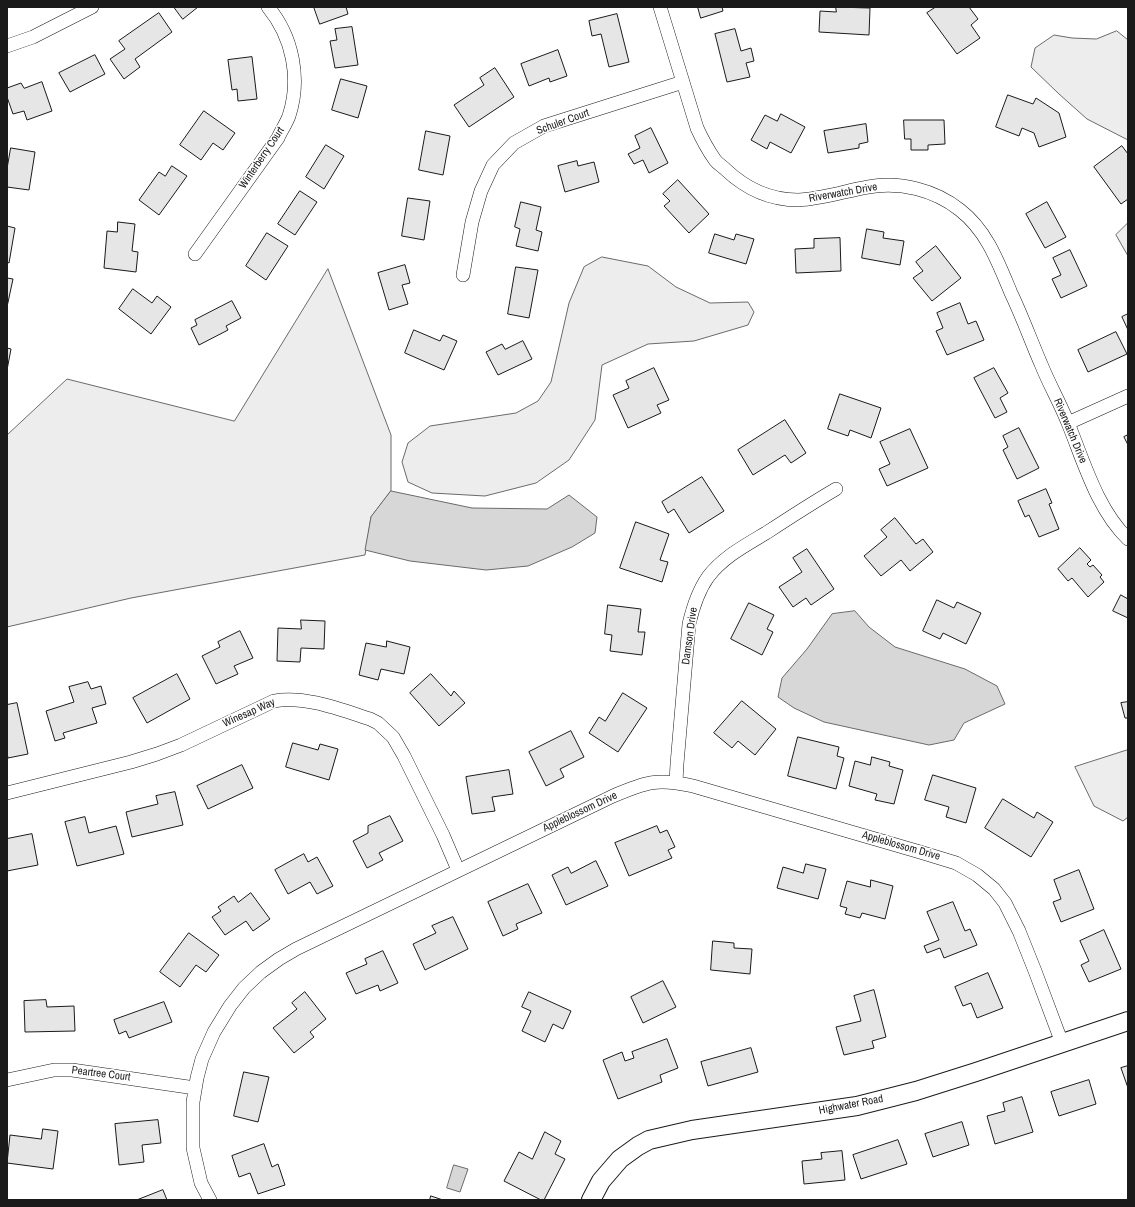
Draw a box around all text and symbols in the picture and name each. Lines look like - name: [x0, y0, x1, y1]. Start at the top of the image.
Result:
- street label: Schuler Court: [535, 106, 591, 138]
- street label: Winterberry Court: [236, 125, 288, 191]
- street label: Riverwatch Drive: [808, 180, 878, 206]
- street label: Riverwatch Drive: [1050, 397, 1090, 465]
- street label: Damson Drive: [679, 607, 701, 665]
- street label: Winesap Way: [221, 696, 277, 730]
- street label: Appleblossom Drive: [541, 789, 619, 835]
- street label: Appleblossom Drive: [860, 829, 942, 863]
- street label: Peartree Court: [71, 1064, 131, 1084]
- street label: Highwater Road: [818, 1092, 884, 1118]

